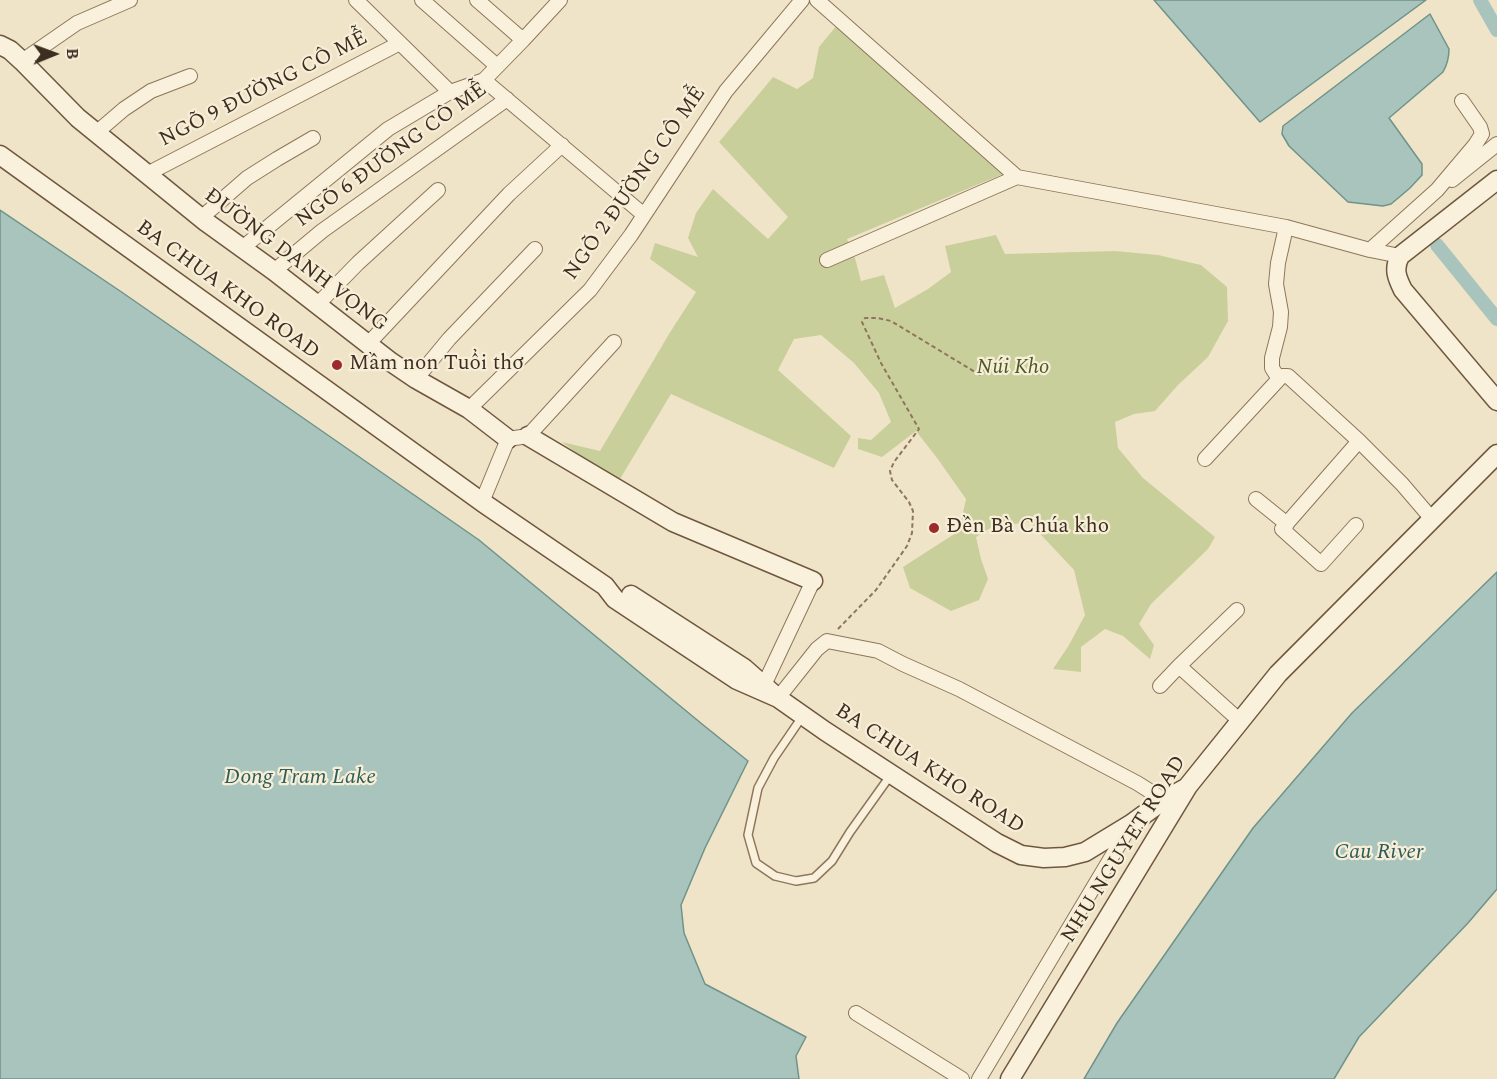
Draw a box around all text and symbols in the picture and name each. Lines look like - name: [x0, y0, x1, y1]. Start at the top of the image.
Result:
- north arrow: [24, 24, 84, 84]
- street label: NGÕ 9 ĐƯỜNG CÔ MỄ: [156, 26, 372, 154]
- text: B: [60, 48, 84, 60]
- street label: NGÕ 6 ĐƯỜNG CÔ MỄ: [291, 78, 493, 234]
- street label: NGÕ 2 ĐƯỜNG CÔ MỄ: [560, 82, 712, 286]
- street label: ĐƯỜNG DANH VỌNG: [198, 184, 392, 338]
- street label: BA CHUA KHO ROAD: [130, 216, 324, 366]
- place label: Mầm non Tuổi thơ: [349, 352, 524, 378]
- park label: Núi Kho: [977, 356, 1049, 382]
- marker: Mầm non Tuổi thơ: [330, 358, 344, 372]
- place label: Đền Bà Chúa kho: [946, 515, 1109, 541]
- marker: Đền Bà Chúa kho: [927, 521, 941, 535]
- street label: BA CHUA KHO ROAD: [830, 699, 1028, 841]
- street label: NHU NGUYET ROAD: [1057, 752, 1193, 948]
- water label: Dong Tram Lake: [224, 766, 376, 792]
- water label: Cau River: [1334, 841, 1424, 867]

